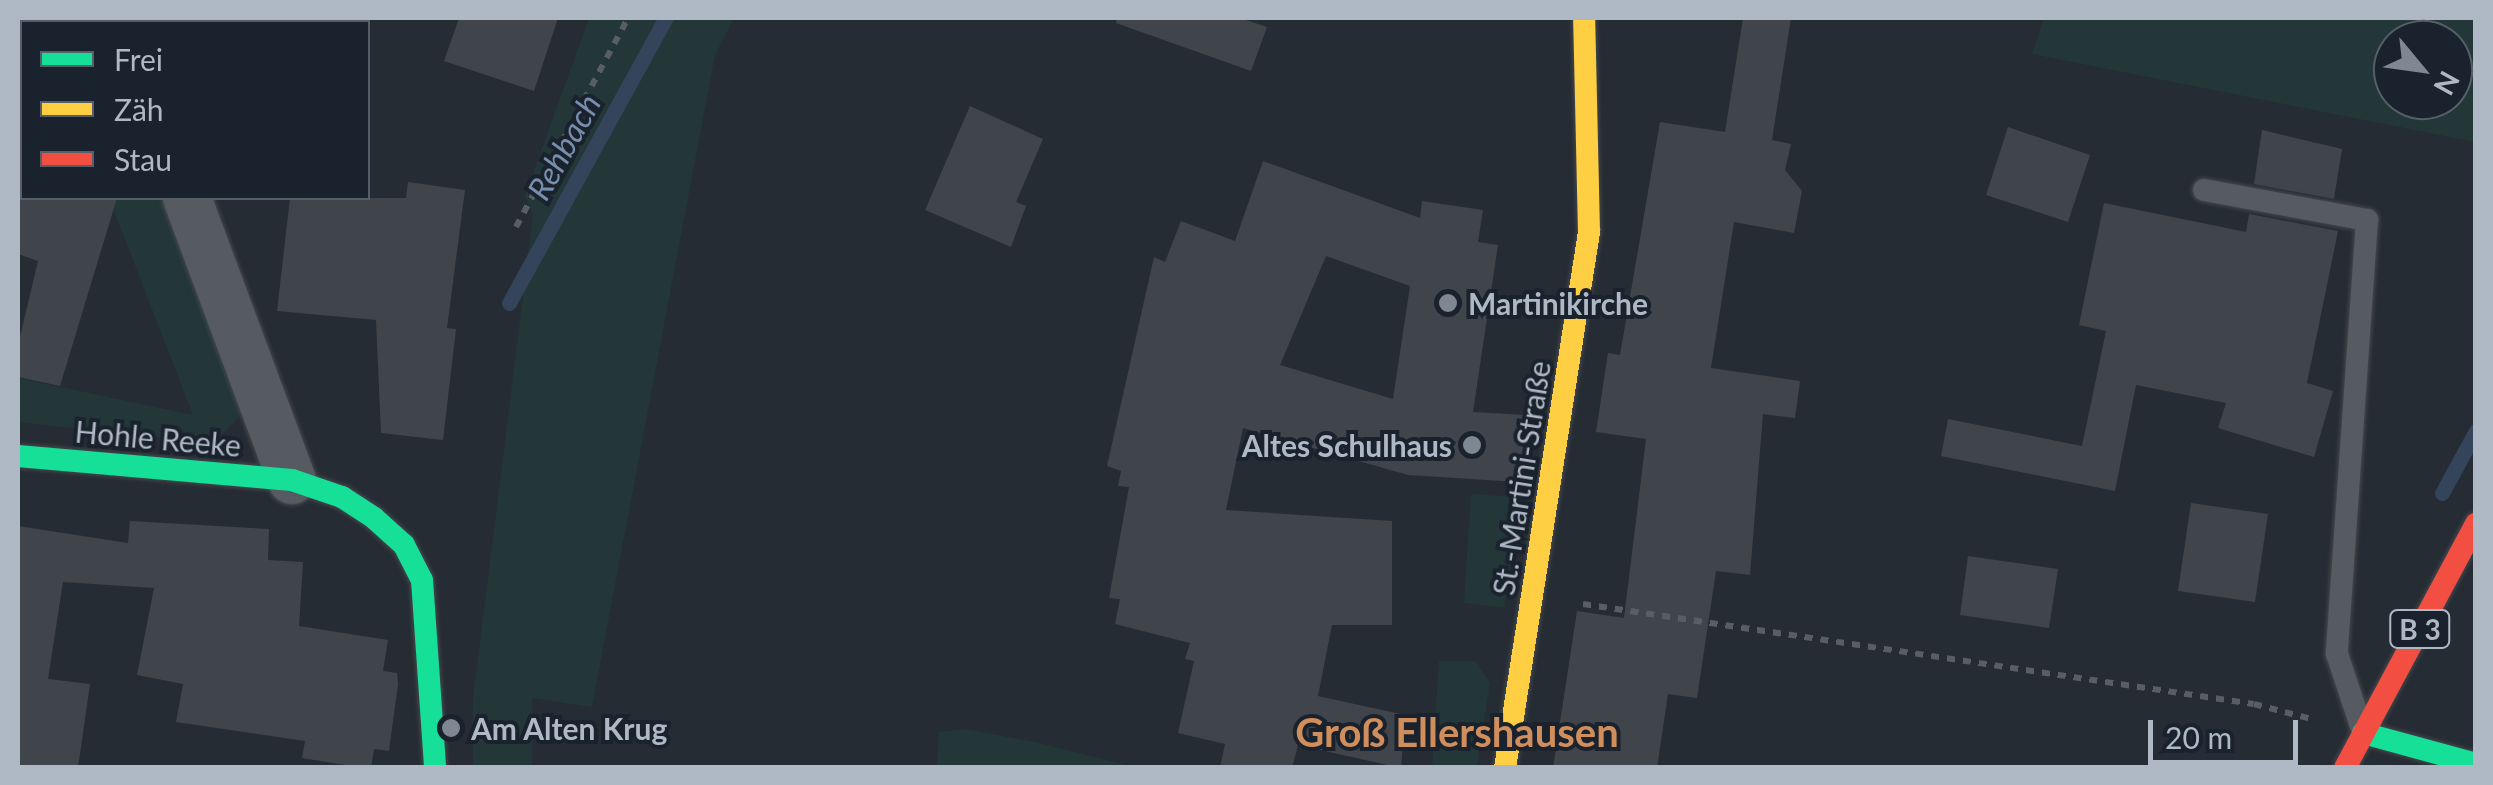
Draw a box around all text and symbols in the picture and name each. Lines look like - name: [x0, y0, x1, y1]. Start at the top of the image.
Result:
- legend: [20, 20, 370, 200]
- north arrow: [2373, 20, 2473, 120]
- text: Frei: [114, 41, 163, 77]
- text: N: [2427, 66, 2468, 101]
- water label: Rehbach: [519, 88, 609, 206]
- text: Zäh: [114, 91, 164, 127]
- text: Stau: [114, 141, 172, 177]
- place label: Martinikirche: [1468, 285, 1648, 321]
- marker: Martinikirche: [1437, 292, 1459, 314]
- street label: St.-Martini-Straße: [1485, 358, 1557, 598]
- street label: Hohle Reeke: [73, 413, 243, 463]
- place label: Altes Schulhaus: [1242, 427, 1452, 463]
- marker: Altes Schulhaus: [1461, 434, 1483, 456]
- road number: B 3: [2388, 606, 2452, 652]
- scale bar: [2153, 700, 2303, 762]
- district label: Groß Ellershausen: [1295, 708, 1619, 756]
- place label: Am Alten Krug: [471, 710, 668, 746]
- marker: Am Alten Krug: [440, 717, 462, 739]
- text: 20 m: [2165, 719, 2232, 755]

